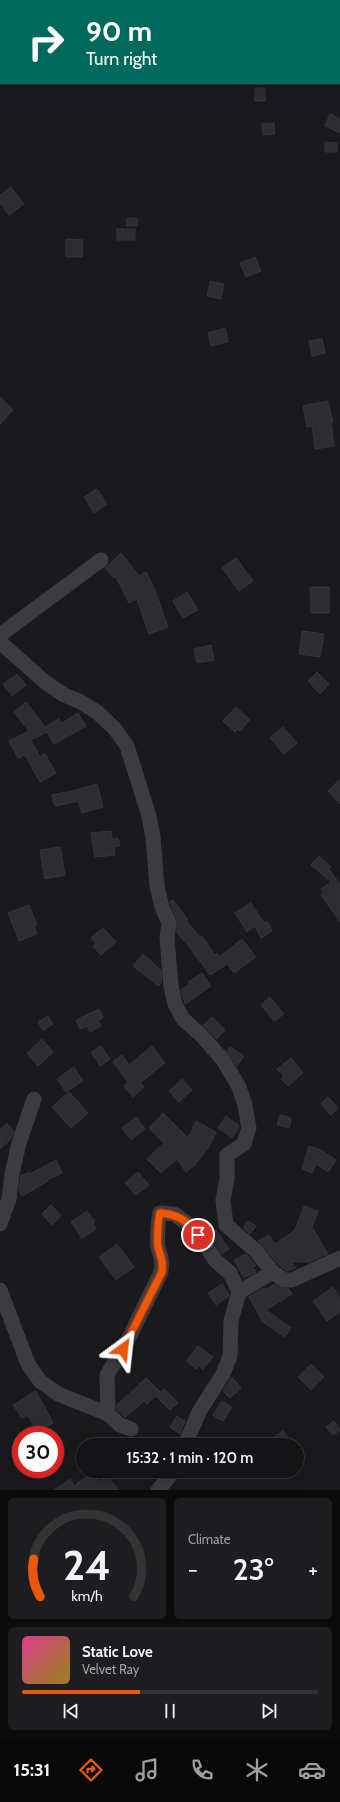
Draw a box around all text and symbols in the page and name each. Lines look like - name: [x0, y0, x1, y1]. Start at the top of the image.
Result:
- text: 90 m: [86, 14, 152, 48]
- icon: right: [20, 16, 72, 68]
- text: Turn right: [86, 48, 157, 70]
- pin: [181, 1218, 215, 1252]
- icon: arrive: [187, 1224, 209, 1246]
- position arrow: [102, 1328, 144, 1370]
- speed limit sign: 30: [12, 1426, 64, 1478]
- text: 15:32 · 1 min · 120 m: [127, 1449, 253, 1467]
- text: Climate: [188, 1531, 230, 1547]
- text: 24: [63, 1539, 111, 1589]
- text: 23°: [233, 1551, 273, 1588]
- text: −: [188, 1556, 198, 1583]
- text: +: [308, 1556, 318, 1583]
- text: km/h: [71, 1586, 103, 1604]
- text: Static Love: [82, 1643, 153, 1661]
- text: Velvet Ray: [82, 1661, 139, 1677]
- icon: previous: [60, 1700, 82, 1722]
- icon: pause: [159, 1700, 181, 1722]
- icon: next: [258, 1700, 280, 1722]
- icon: directions: [77, 1756, 105, 1784]
- icon: music: [133, 1756, 161, 1784]
- icon: phone: [188, 1756, 216, 1784]
- icon: climate: [243, 1756, 271, 1784]
- icon: car: [298, 1756, 326, 1784]
- text: 15:31: [14, 1759, 50, 1781]

